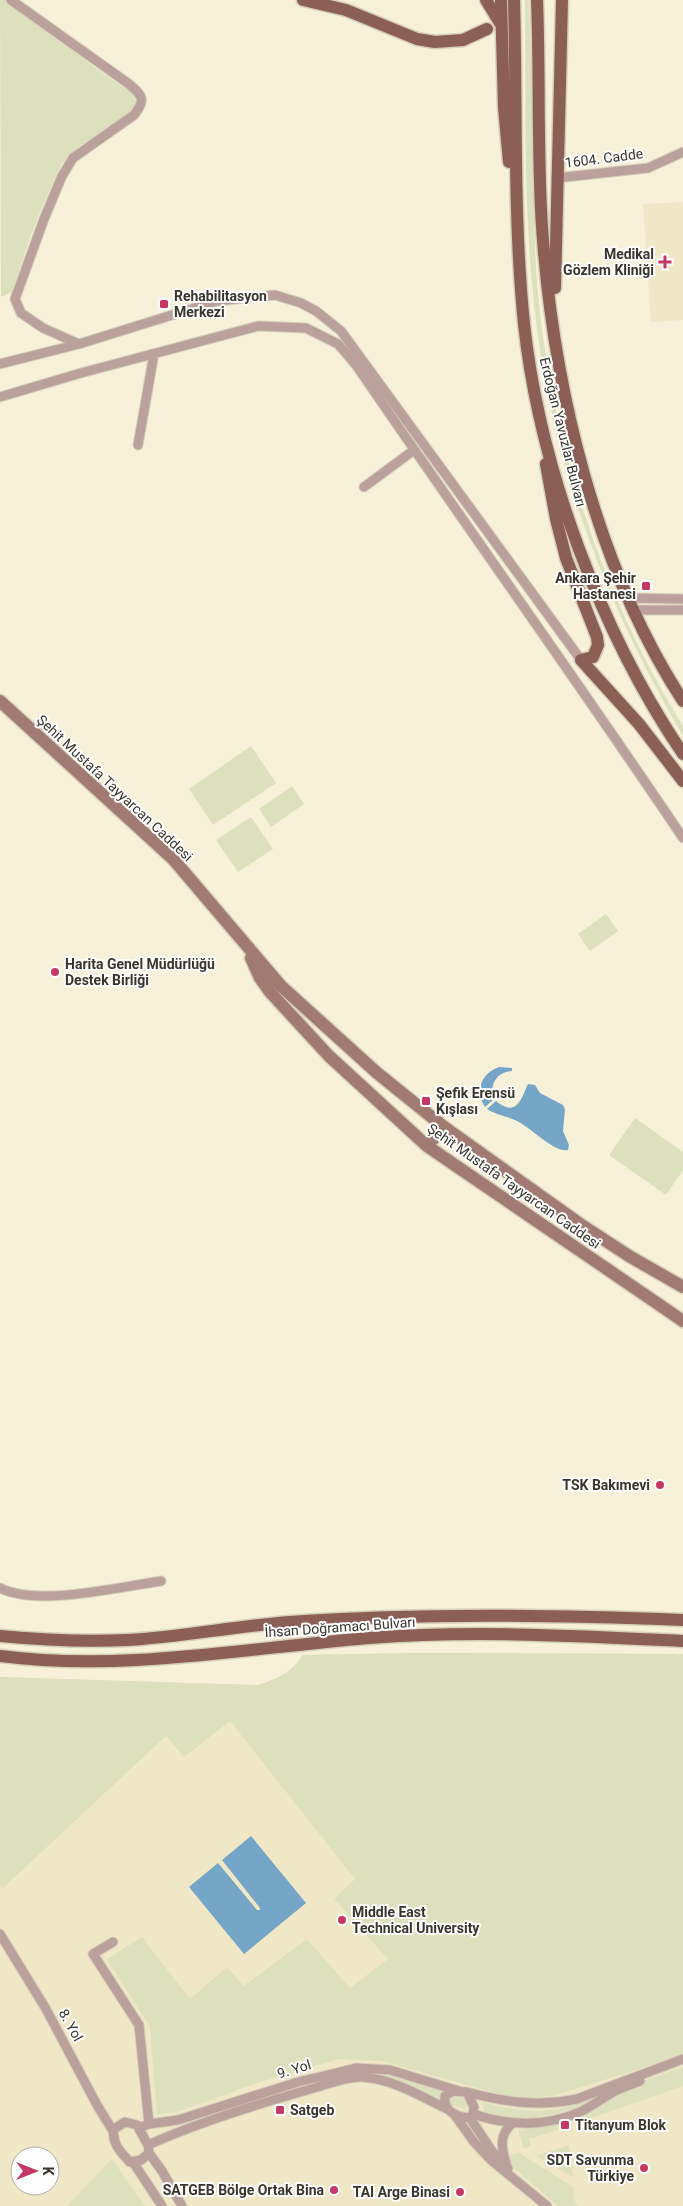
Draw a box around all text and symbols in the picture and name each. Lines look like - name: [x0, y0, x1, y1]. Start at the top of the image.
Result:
- street label: 1604. Cadde: [564, 145, 644, 171]
- place label: Medikal Gözlem Kliniği: [563, 246, 654, 278]
- marker: Medikal Gözlem Kliniği: [658, 255, 672, 269]
- place label: Rehabilitasyon Merkezi: [174, 288, 267, 320]
- marker: Rehabilitasyon Merkezi: [158, 298, 170, 310]
- street label: Erdoğan Yavuzlar Bulvarı: [537, 356, 589, 508]
- place label: Ankara Şehir Hastanesi: [555, 570, 636, 602]
- marker: Ankara Şehir Hastanesi: [640, 580, 652, 592]
- street label: Şehit Mustafa Tayyarcan Caddesi: [34, 712, 196, 864]
- place label: Harita Genel Müdürlüğü Destek Birliği: [65, 956, 215, 988]
- marker: Harita Genel Müdürlüğü Destek Birliği: [49, 966, 61, 978]
- place label: Şefik Erensü Kışlası: [436, 1085, 515, 1117]
- marker: Şefik Erensü Kışlası: [420, 1095, 432, 1107]
- street label: Şehit Mustafa Tayyarcan Caddesi: [425, 1120, 603, 1252]
- place label: TSK Bakımevi: [562, 1477, 650, 1493]
- marker: TSK Bakımevi: [654, 1479, 666, 1491]
- street label: İhsan Doğramacı Bulvarı: [264, 1614, 416, 1640]
- place label: Middle East Technical University: [352, 1904, 480, 1936]
- marker: Middle East Technical University: [336, 1914, 348, 1926]
- street label: 8. Yol: [56, 2006, 86, 2044]
- street label: 9. Yol: [275, 2056, 313, 2082]
- place label: Satgeb: [290, 2102, 334, 2118]
- marker: Satgeb: [274, 2104, 286, 2116]
- place label: Titanyum Blok: [575, 2117, 666, 2133]
- marker: Titanyum Blok: [559, 2119, 571, 2131]
- north arrow: [10, 2146, 60, 2196]
- place label: SDT Savunma Türkiye: [547, 2152, 634, 2184]
- marker: SDT Savunma Türkiye: [638, 2162, 650, 2174]
- text: K: [40, 2167, 56, 2176]
- place label: SATGEB Bölge Ortak Bina: [163, 2182, 325, 2198]
- marker: SATGEB Bölge Ortak Bina: [328, 2184, 340, 2196]
- place label: TAI Arge Binasi: [353, 2184, 450, 2200]
- marker: TAI Arge Binasi: [454, 2186, 466, 2198]

